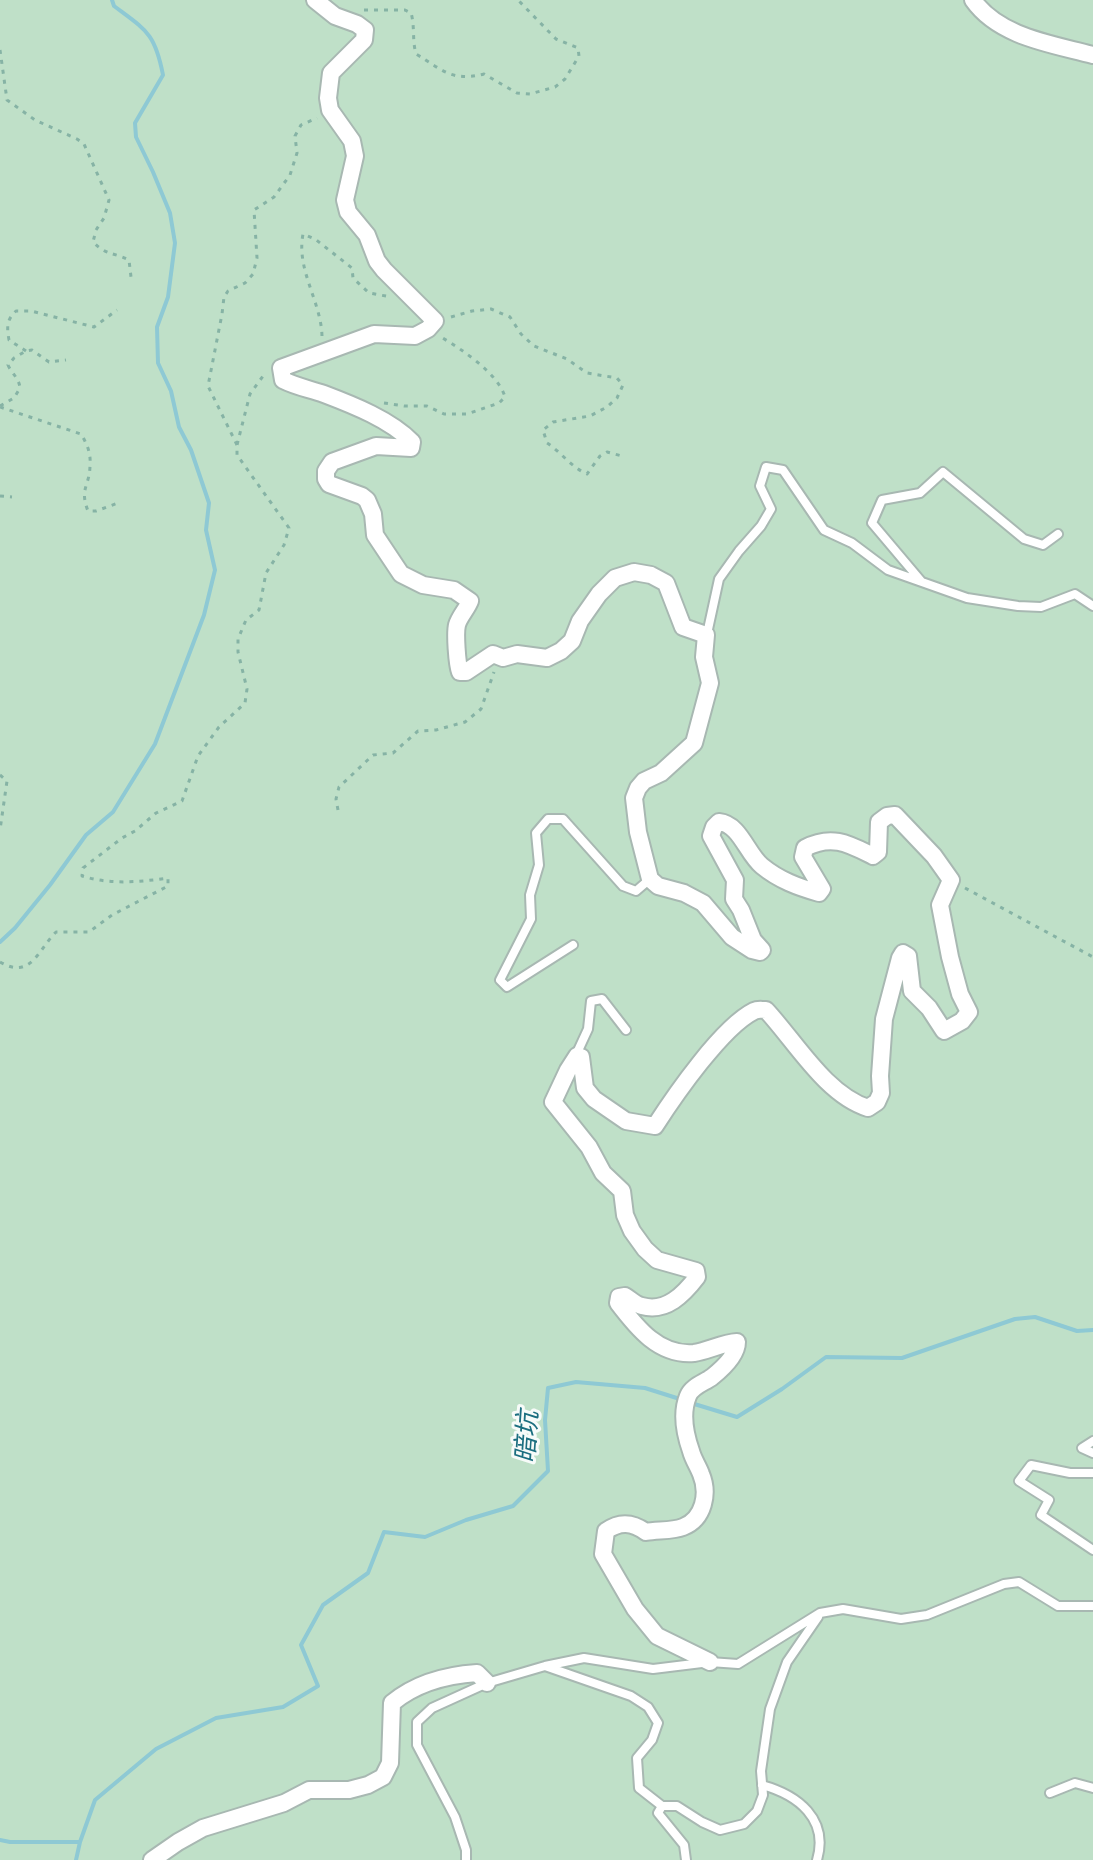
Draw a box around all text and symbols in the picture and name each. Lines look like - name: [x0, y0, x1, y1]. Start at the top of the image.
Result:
- water label: 暗坑: [511, 1410, 545, 1464]

